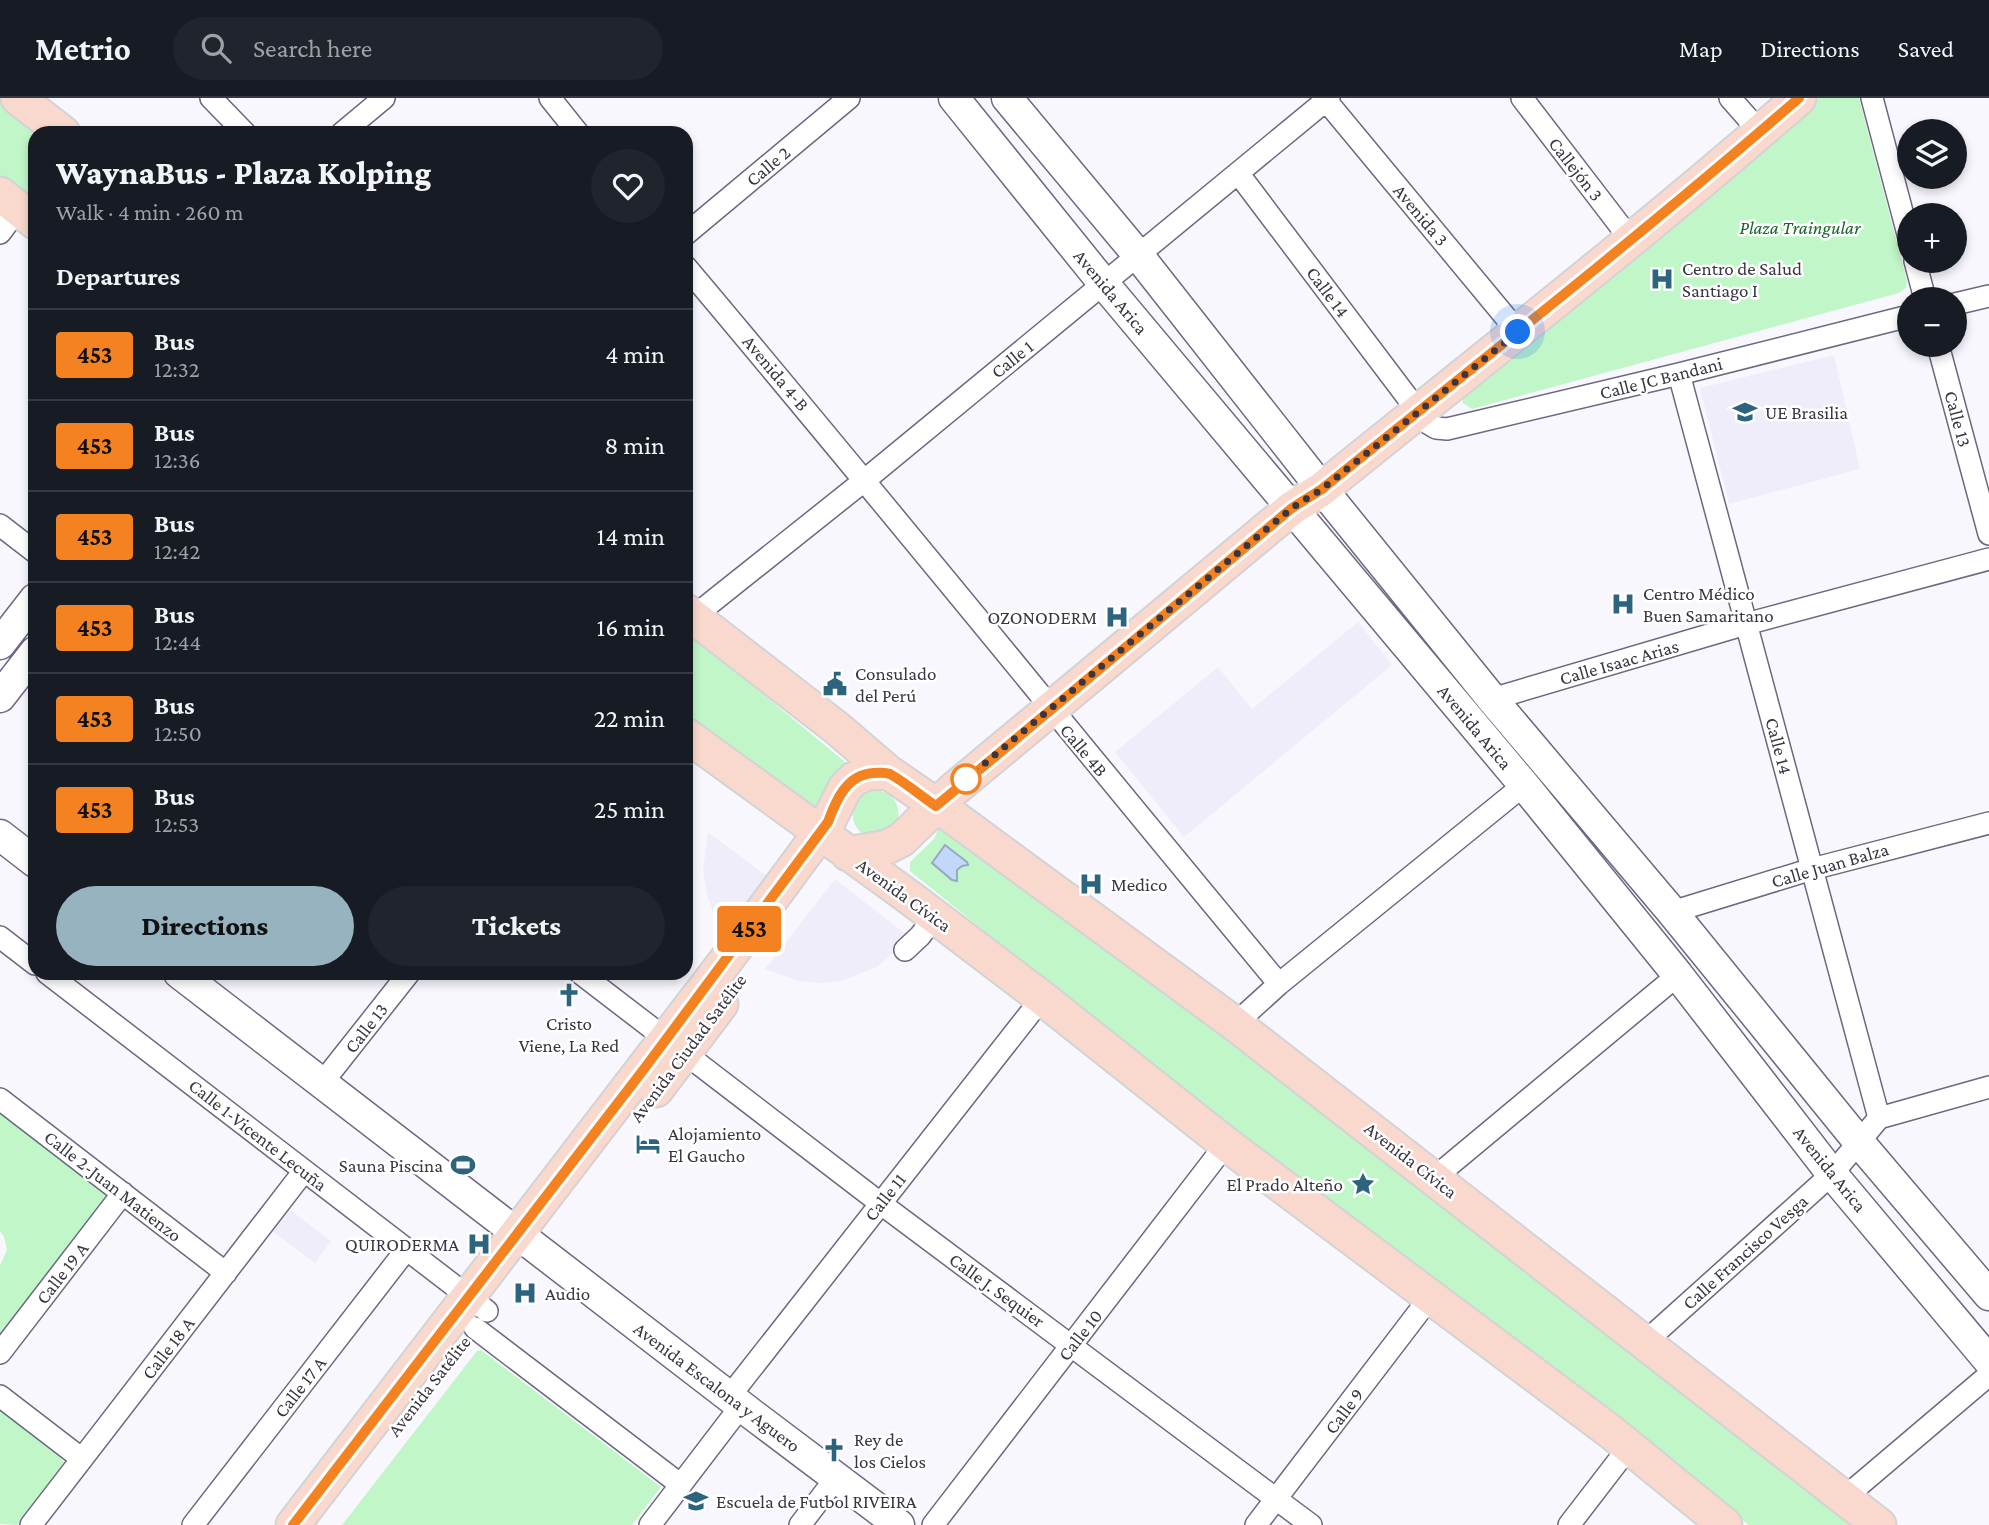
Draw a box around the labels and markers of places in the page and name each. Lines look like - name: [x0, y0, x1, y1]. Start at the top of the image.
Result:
- place label: Centro de Salud Santiago I: [1682, 258, 1802, 301]
- hospital icon: Centro de Salud Santiago I: [1648, 265, 1676, 293]
- school or university icon: UE Brasilia: [1731, 398, 1759, 426]
- place label: UE Brasilia: [1765, 402, 1848, 423]
- place label: Centro Médico Buen Samaritano: [1643, 583, 1774, 626]
- hospital icon: Centro Médico Buen Samaritano: [1609, 590, 1637, 618]
- hospital icon: OZONODERM: [1103, 603, 1131, 631]
- place label: OZONODERM: [988, 607, 1097, 628]
- place label: Consulado del Perú: [855, 663, 937, 706]
- public building icon: Consulado del Perú: [821, 670, 849, 698]
- unlabelled marker: [951, 764, 981, 794]
- hospital icon: Medico: [1077, 870, 1105, 898]
- place label: Medico: [1111, 874, 1167, 895]
- church icon: Cristo Viene, La Red: [555, 981, 583, 1009]
- place label: Cristo Viene, La Red: [519, 1013, 619, 1056]
- place label: Alojamiento El Gaucho: [668, 1123, 761, 1166]
- hotel icon: Alojamiento El Gaucho: [634, 1130, 662, 1158]
- sports icon: Sauna Piscina: [449, 1151, 477, 1179]
- place label: Sauna Piscina: [339, 1155, 443, 1176]
- place icon: El Prado Alteño: [1349, 1170, 1377, 1198]
- place label: El Prado Alteño: [1226, 1174, 1343, 1195]
- hospital icon: QUIRODERMA: [465, 1230, 493, 1258]
- place label: QUIRODERMA: [345, 1234, 459, 1255]
- hospital icon: Audio: [511, 1279, 539, 1307]
- place label: Audio: [545, 1283, 590, 1304]
- place label: Rey de los Cielos: [854, 1429, 926, 1472]
- church icon: Rey de los Cielos: [820, 1436, 848, 1464]
- school or university icon: Escuela de Futbol RIVEIRA: [682, 1487, 710, 1515]
- place label: Escuela de Futbol RIVEIRA: [716, 1491, 917, 1512]

